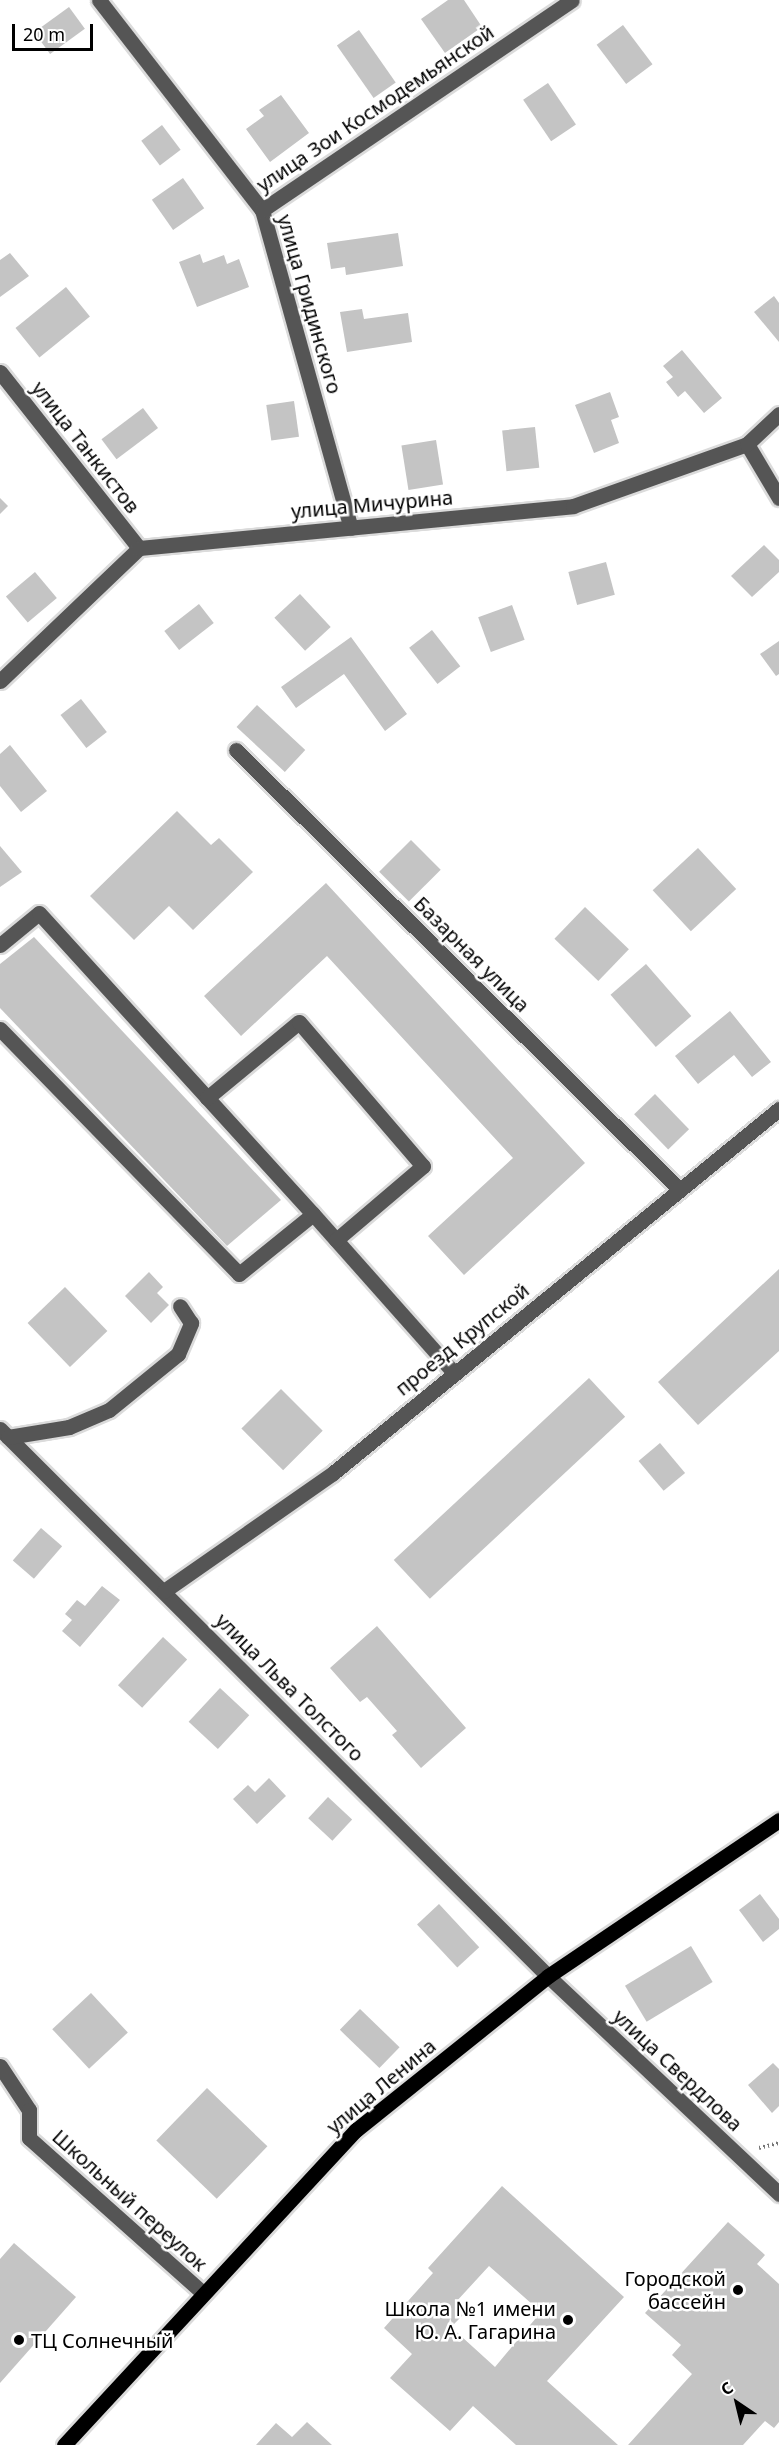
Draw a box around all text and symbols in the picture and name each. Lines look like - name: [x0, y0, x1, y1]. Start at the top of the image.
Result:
- scale bar: [15, 12, 96, 50]
- street label: улица Зои Космодемьянской: [252, 19, 498, 197]
- text: 20 m: [23, 22, 65, 46]
- street label: улица Гридинского: [273, 212, 347, 396]
- street label: улица Танкистов: [27, 376, 145, 518]
- street label: улица Мичурина: [290, 485, 454, 523]
- street label: Базарная улица: [409, 891, 535, 1017]
- street label: проезд Крупской: [390, 1278, 534, 1400]
- street label: улица Льва Толстого: [211, 1608, 369, 1766]
- street label: улица Свердлова: [609, 2004, 747, 2136]
- street label: улица Ленина: [322, 2033, 440, 2139]
- street label: Школьный переулок: [48, 2124, 212, 2276]
- place label: Городской бассейн: [624, 2266, 726, 2313]
- marker: Городской бассейн: [731, 2283, 745, 2297]
- place label: Школа №1 имени Ю. А. Гагарина: [385, 2296, 556, 2343]
- marker: Школа №1 имени Ю. А. Гагарина: [561, 2313, 575, 2327]
- place label: ТЦ Солнечный: [31, 2328, 173, 2352]
- marker: ТЦ Солнечный: [12, 2333, 26, 2347]
- north arrow: [707, 2373, 767, 2433]
- text: С: [716, 2376, 737, 2400]

